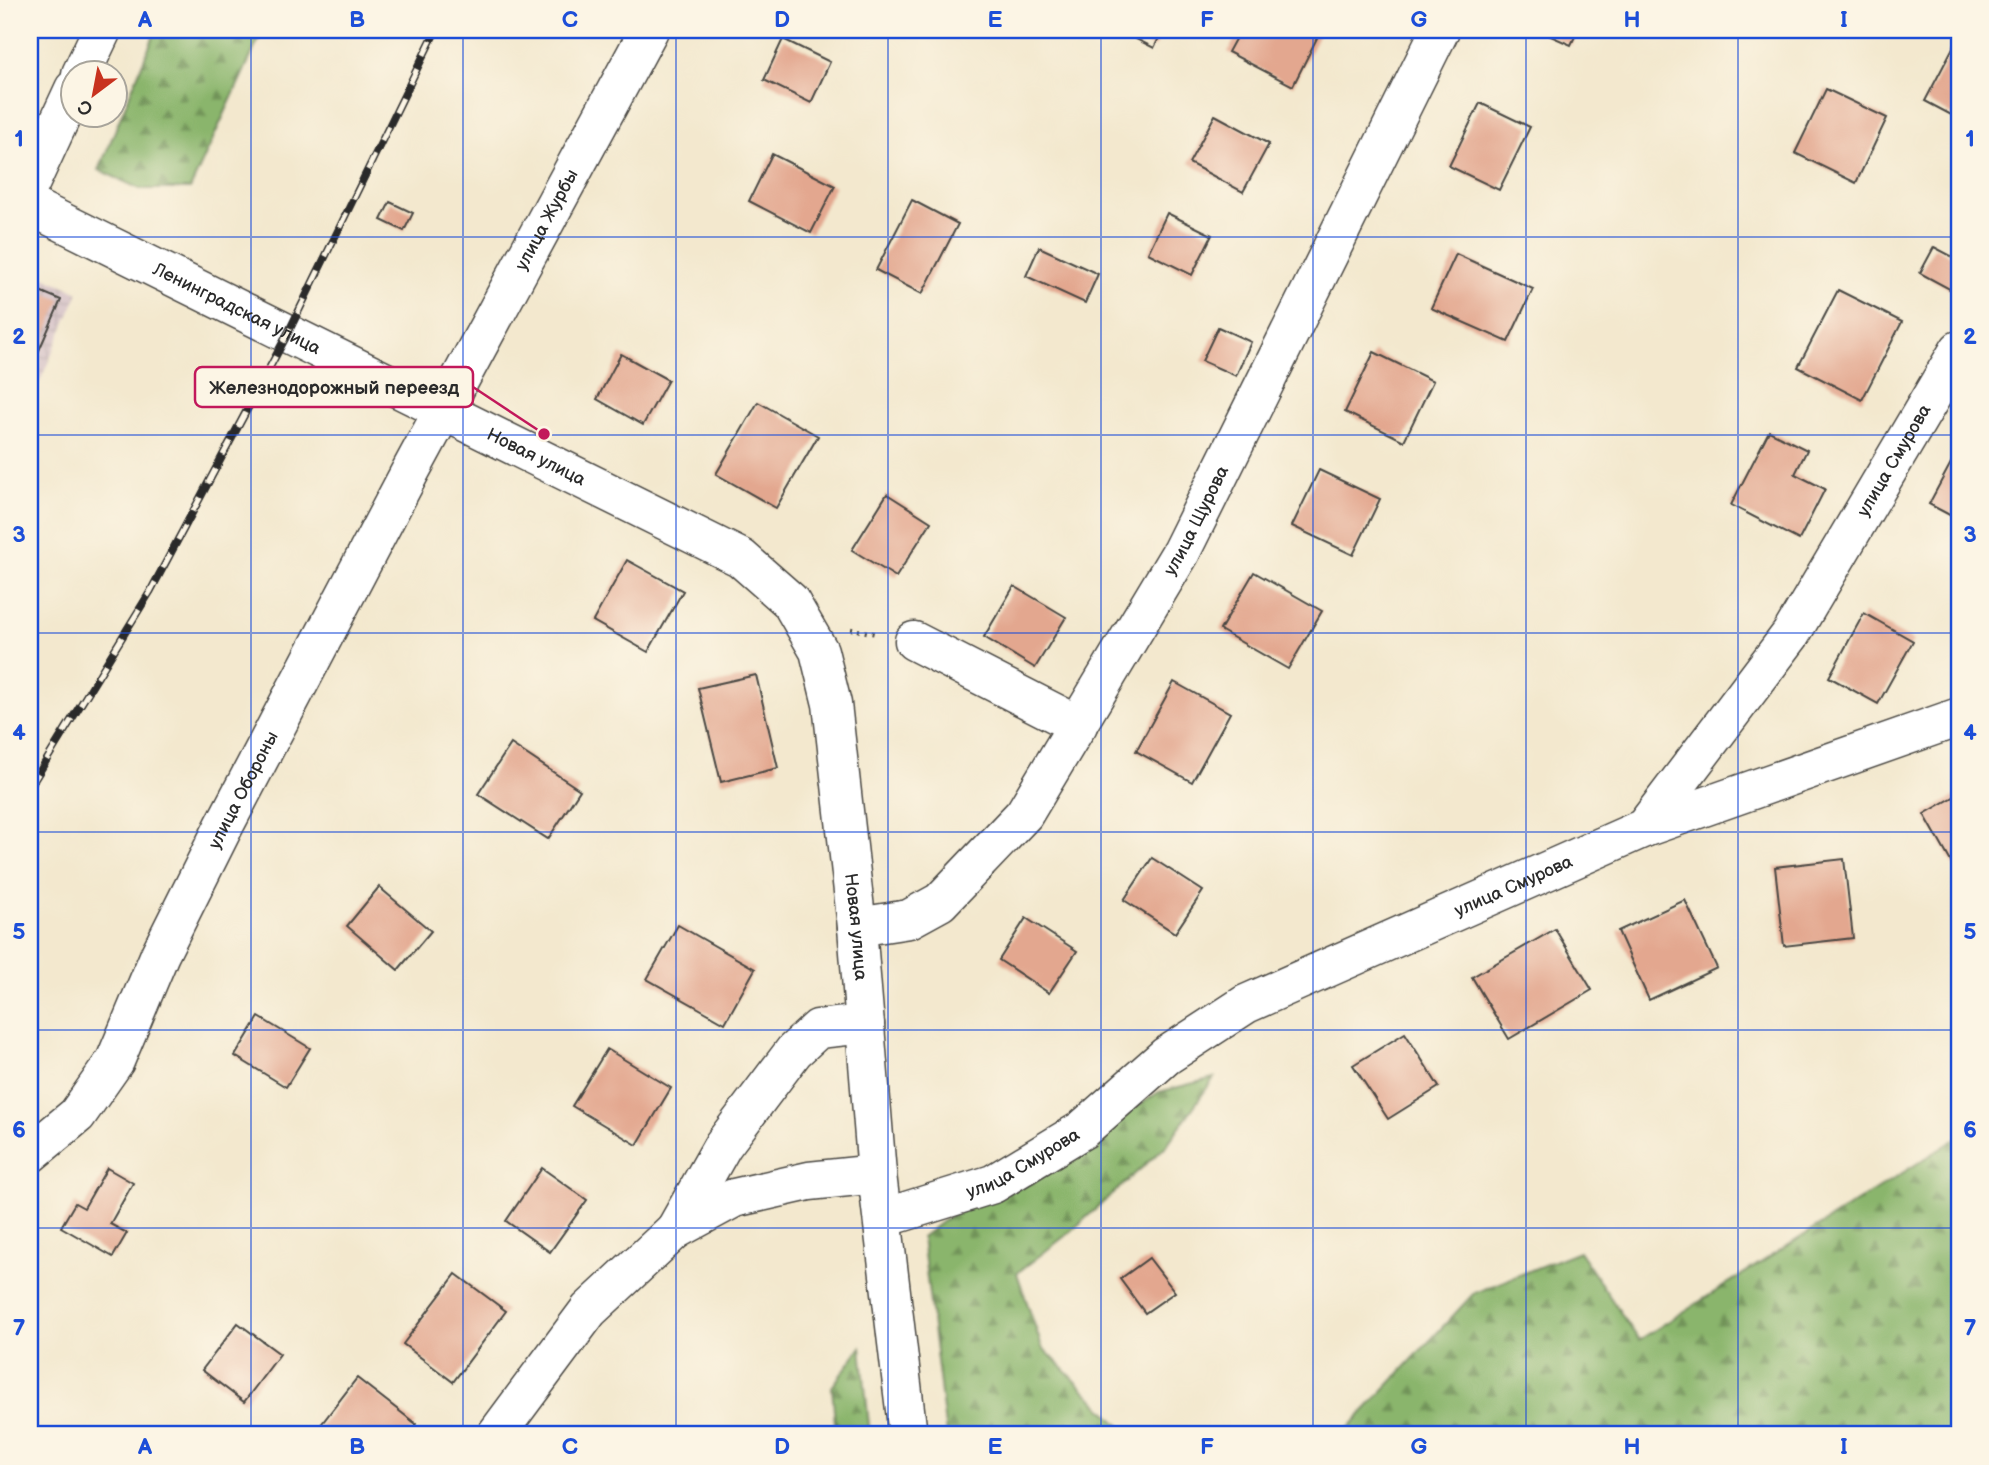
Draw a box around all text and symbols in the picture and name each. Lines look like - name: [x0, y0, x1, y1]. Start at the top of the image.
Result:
- text: A: [137, 6, 153, 34]
- text: B: [349, 6, 365, 34]
- text: C: [562, 6, 578, 34]
- text: D: [774, 6, 790, 34]
- text: E: [988, 6, 1003, 34]
- text: F: [1200, 6, 1214, 34]
- text: G: [1411, 6, 1428, 34]
- text: H: [1623, 6, 1641, 34]
- text: I: [1840, 6, 1848, 34]
- north arrow: [60, 60, 130, 130]
- text: С: [74, 94, 97, 120]
- text: 1: [14, 125, 24, 153]
- text: 1: [1965, 125, 1975, 153]
- street label: улица Журбы: [511, 166, 582, 274]
- street label: Ленинградская улица: [149, 258, 325, 359]
- text: 2: [12, 323, 26, 351]
- text: 2: [1963, 323, 1977, 351]
- callout: Железнодорожный переезд: [195, 367, 473, 407]
- text: Железнодорожный переезд: [209, 377, 460, 400]
- street label: улица Смурова: [1852, 400, 1935, 520]
- street label: Новая улица: [483, 423, 590, 490]
- street label: улица Щурова: [1159, 462, 1233, 579]
- text: 3: [12, 521, 26, 549]
- text: 3: [1963, 521, 1977, 549]
- text: 4: [12, 719, 26, 747]
- text: 4: [1963, 719, 1977, 747]
- street label: улица Обороны: [204, 728, 282, 852]
- street label: улица Смурова: [1451, 850, 1576, 921]
- street label: Новая улица: [841, 872, 872, 981]
- text: 5: [12, 918, 26, 946]
- text: 5: [1963, 918, 1977, 946]
- text: 6: [12, 1116, 26, 1144]
- text: 6: [1963, 1116, 1977, 1144]
- street label: улица Смурова: [964, 1123, 1084, 1202]
- text: 7: [13, 1314, 26, 1342]
- text: 7: [1964, 1314, 1977, 1342]
- text: A: [137, 1433, 153, 1461]
- text: B: [349, 1433, 365, 1461]
- text: C: [562, 1433, 578, 1461]
- text: D: [774, 1433, 790, 1461]
- text: E: [988, 1433, 1003, 1461]
- text: F: [1200, 1433, 1214, 1461]
- text: G: [1411, 1433, 1428, 1461]
- text: H: [1623, 1433, 1641, 1461]
- text: I: [1840, 1433, 1848, 1461]

